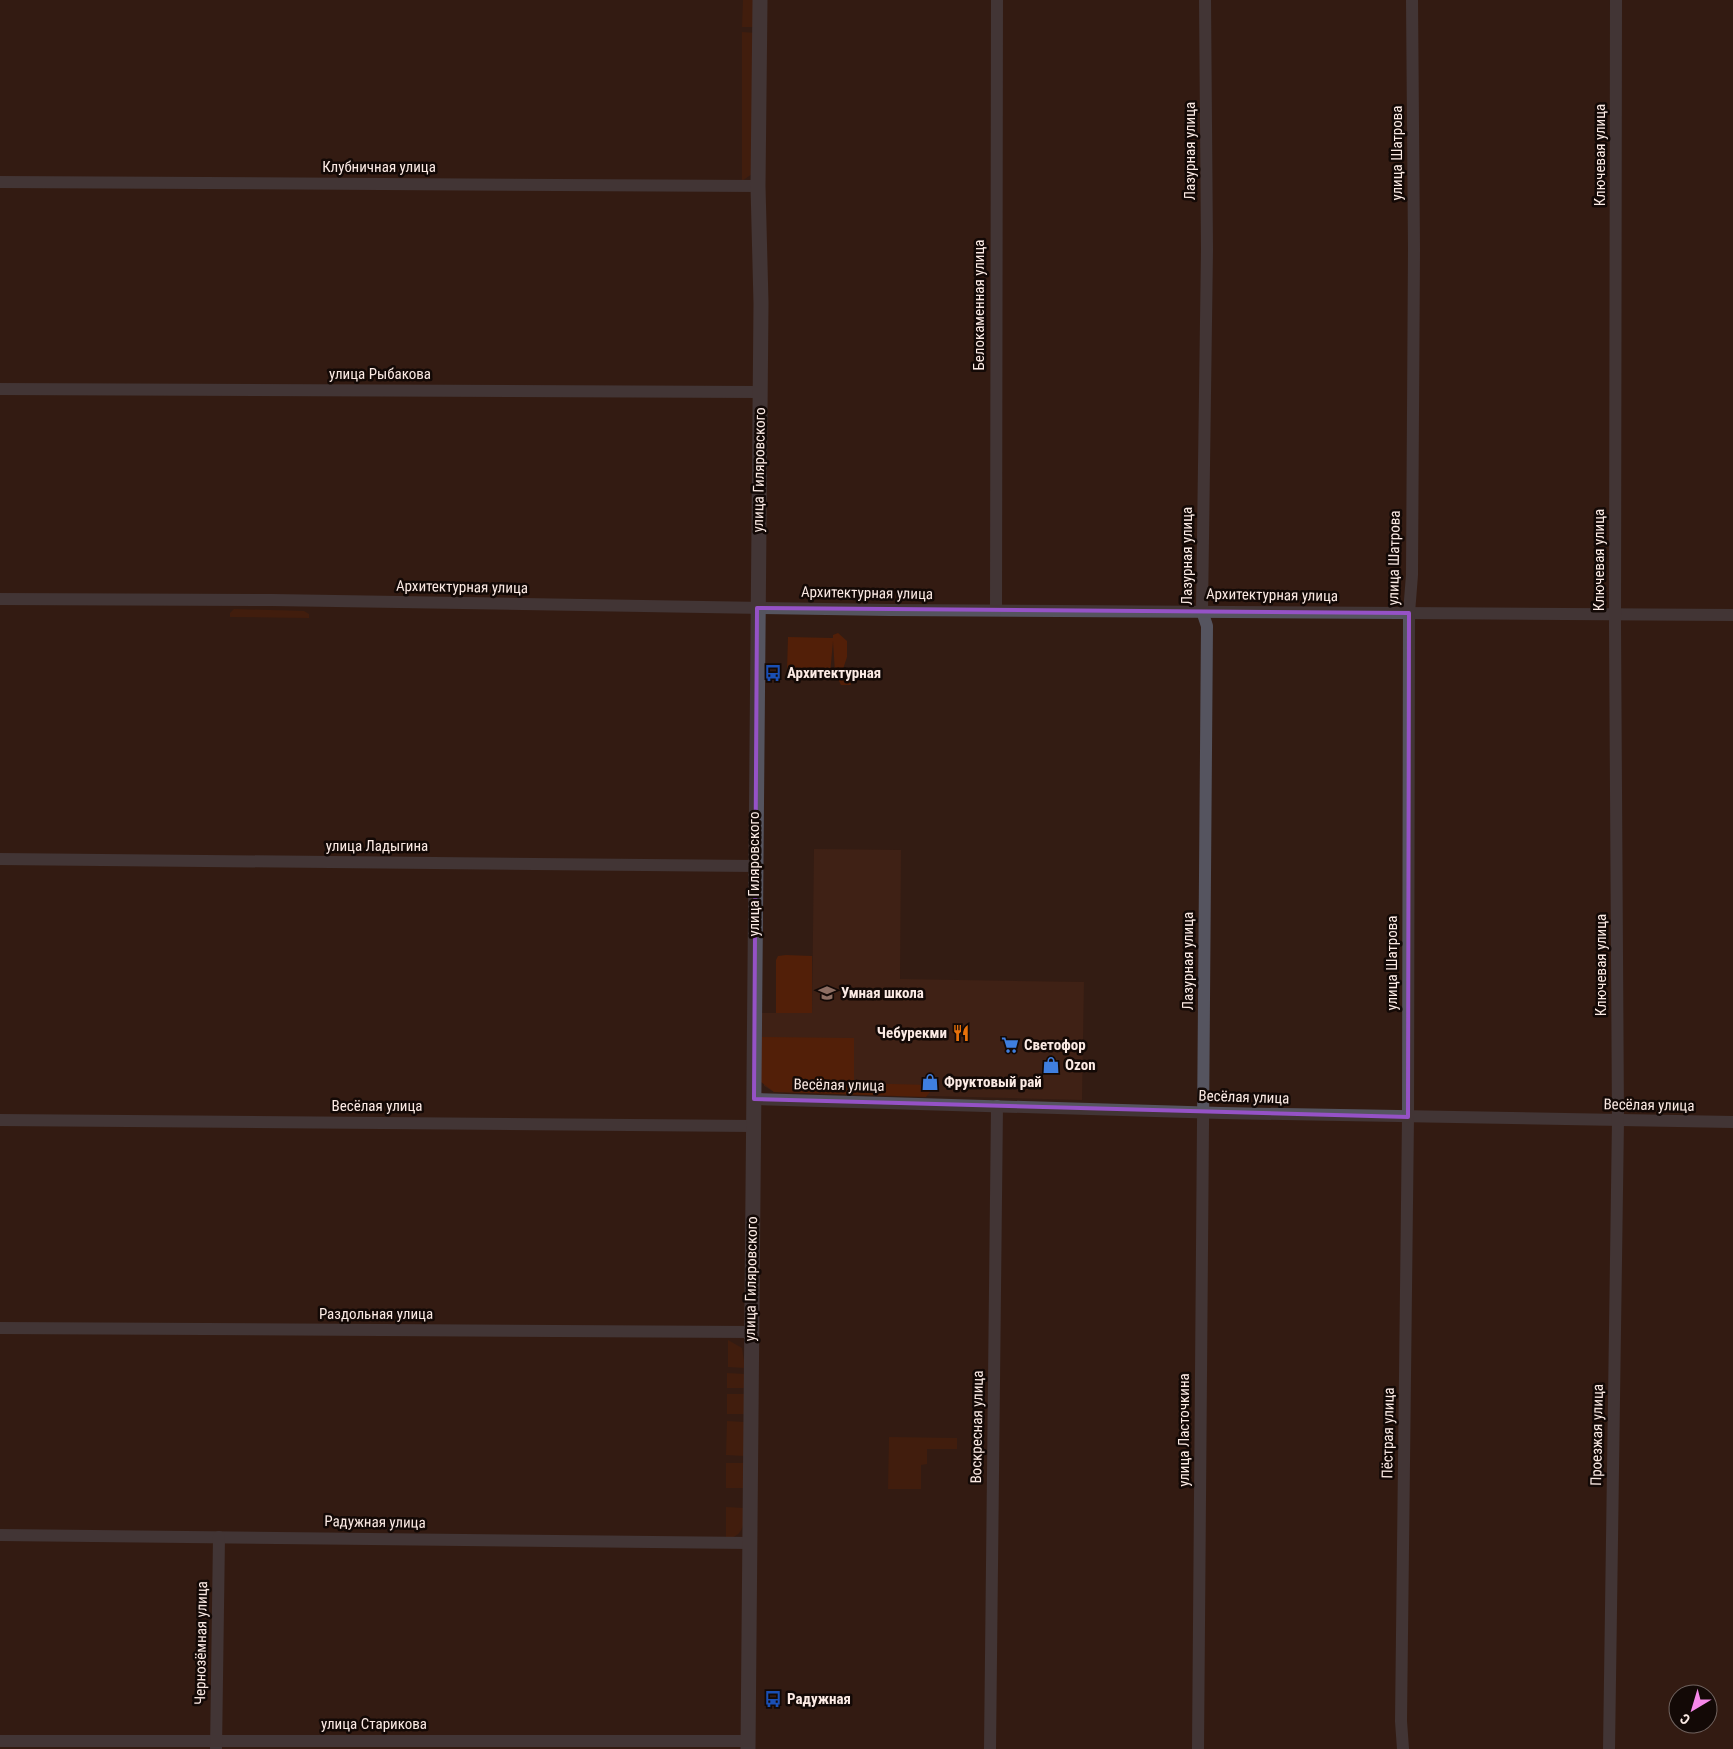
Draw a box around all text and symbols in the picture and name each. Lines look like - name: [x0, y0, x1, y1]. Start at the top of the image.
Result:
- street label: Лазурная улица: [1181, 102, 1199, 200]
- street label: Ключевая улица: [1591, 104, 1609, 206]
- street label: улица Шатрова: [1388, 105, 1406, 201]
- street label: Клубничная улица: [322, 158, 436, 176]
- street label: Белокаменная улица: [970, 240, 988, 371]
- street label: улица Рыбакова: [329, 365, 431, 383]
- street label: улица Гиляровского: [749, 407, 769, 533]
- street label: Лазурная улица: [1178, 507, 1196, 605]
- street label: Ключевая улица: [1590, 509, 1608, 611]
- street label: улица Шатрова: [1384, 510, 1404, 606]
- street label: Архитектурная улица: [396, 577, 528, 597]
- street label: Архитектурная улица: [801, 583, 933, 603]
- street label: Архитектурная улица: [1206, 585, 1338, 605]
- bus stop icon: Архитектурная: [763, 663, 783, 683]
- place label: Архитектурная: [787, 664, 881, 682]
- street label: улица Гиляровского: [745, 811, 763, 937]
- street label: улица Ладыгина: [326, 837, 428, 855]
- street label: Лазурная улица: [1179, 912, 1197, 1010]
- street label: Ключевая улица: [1592, 914, 1610, 1016]
- street label: улица Шатрова: [1383, 915, 1401, 1011]
- school or university icon: Умная школа: [817, 983, 837, 1003]
- place label: Умная школа: [841, 984, 924, 1002]
- restaurant icon: Чебурекми: [951, 1023, 971, 1043]
- place label: Чебурекми: [877, 1024, 947, 1042]
- supermarket icon: Светофор: [1000, 1035, 1020, 1055]
- place label: Светофор: [1024, 1036, 1086, 1054]
- shop icon: Ozon: [1041, 1055, 1061, 1075]
- place label: Ozon: [1065, 1056, 1096, 1074]
- shop icon: Фруктовый рай: [920, 1072, 940, 1092]
- place label: Фруктовый рай: [944, 1073, 1042, 1091]
- street label: Весёлая улица: [793, 1075, 885, 1095]
- street label: Весёлая улица: [1198, 1086, 1290, 1108]
- street label: Весёлая улица: [1603, 1095, 1695, 1115]
- street label: Весёлая улица: [332, 1097, 423, 1115]
- street label: улица Гиляровского: [741, 1216, 761, 1342]
- street label: Раздольная улица: [319, 1305, 433, 1323]
- street label: Воскресная улица: [967, 1370, 987, 1484]
- street label: улица Ласточкина: [1175, 1373, 1193, 1487]
- street label: Проезжая улица: [1587, 1384, 1607, 1486]
- street label: Пёстрая улица: [1378, 1387, 1398, 1479]
- street label: Радужная улица: [324, 1512, 426, 1532]
- street label: Чернозёмная улица: [191, 1581, 211, 1705]
- north arrow: [1668, 1684, 1718, 1734]
- bus stop icon: Радужная: [763, 1689, 783, 1709]
- place label: Радужная: [787, 1690, 851, 1708]
- text: С: [1677, 1710, 1693, 1728]
- street label: улица Старикова: [321, 1715, 427, 1733]

